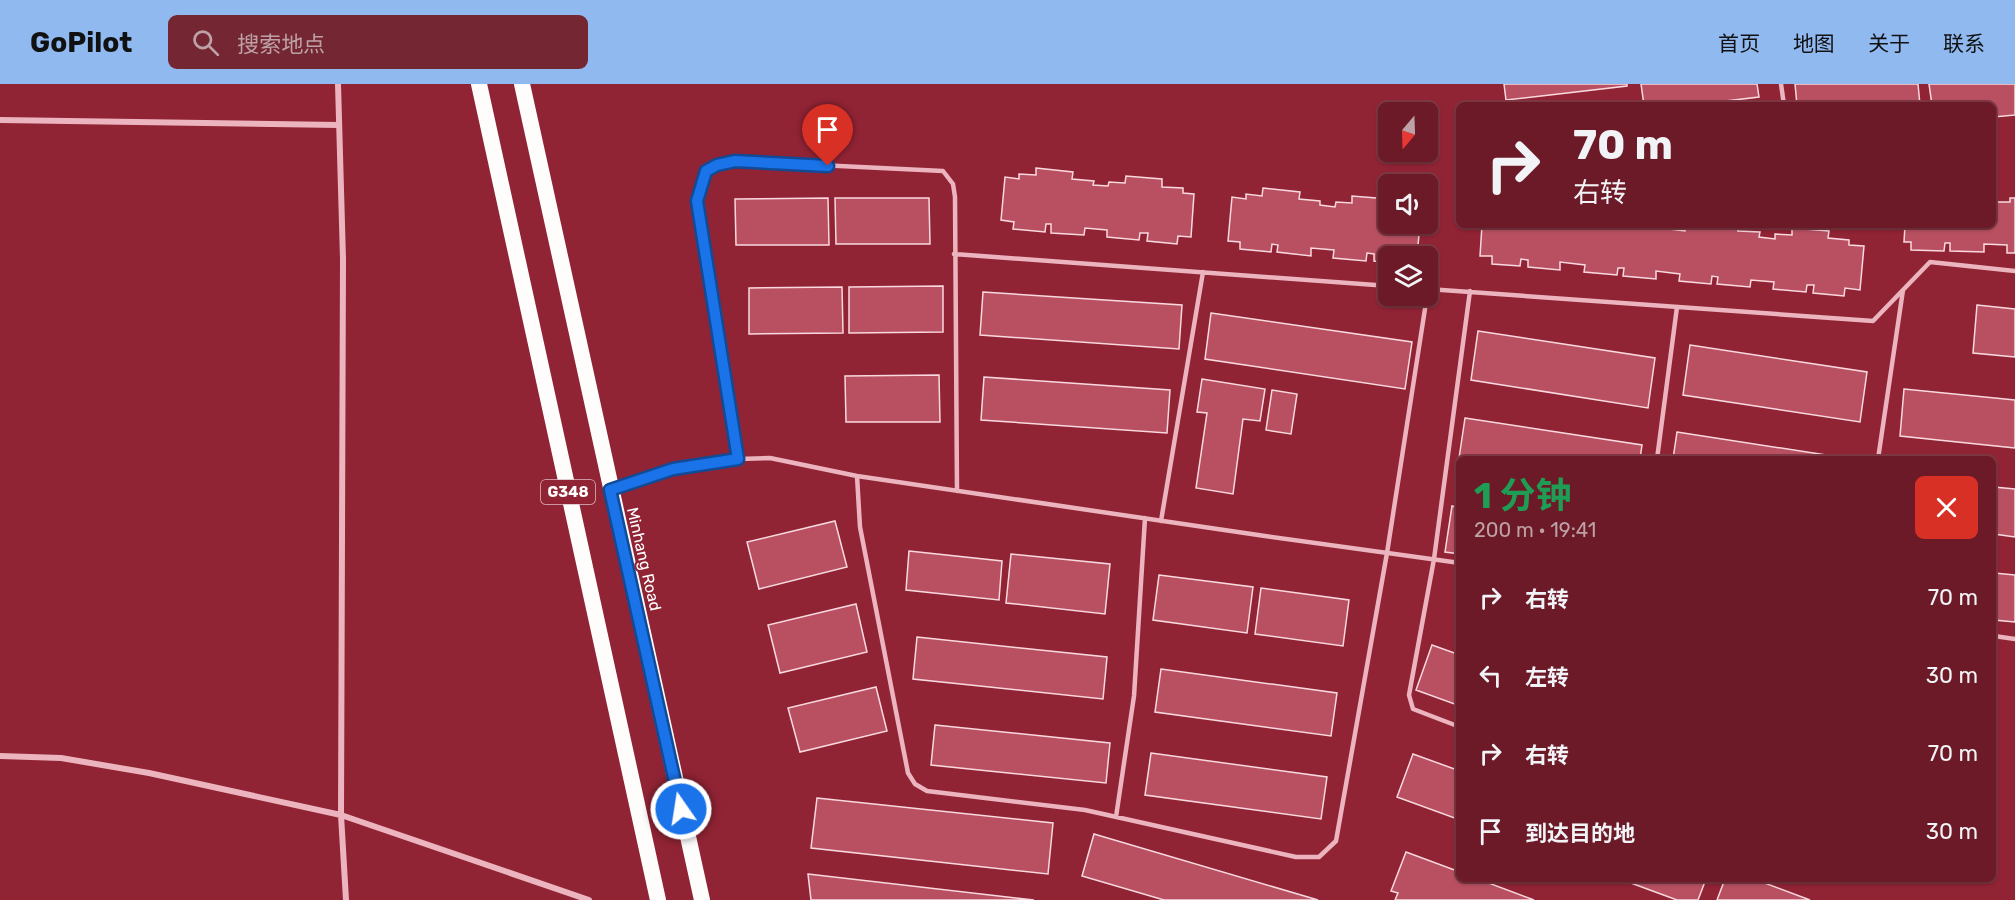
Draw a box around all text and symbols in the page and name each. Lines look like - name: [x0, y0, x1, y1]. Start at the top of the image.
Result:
- search box: [168, 15, 588, 69]
- text: GoPilot: [30, 26, 132, 59]
- icon: search: [189, 26, 222, 59]
- text: 搜索地点: [237, 31, 325, 58]
- text: 首页: [1718, 31, 1760, 56]
- text: 地图: [1793, 31, 1835, 56]
- text: 关于: [1868, 31, 1910, 56]
- text: 联系: [1943, 31, 1985, 56]
- north arrow: [1378, 102, 1438, 162]
- map controls: [1378, 102, 1438, 306]
- pin: [802, 104, 853, 166]
- icon: arrive: [811, 113, 844, 146]
- text: 70 m: [1573, 120, 1673, 170]
- icon: right: [1474, 126, 1552, 204]
- button: sound: [1378, 174, 1438, 234]
- text: 右转: [1573, 177, 1627, 209]
- button: layers: [1378, 246, 1438, 306]
- text: 1 分钟: [1474, 474, 1572, 517]
- button: close: [1915, 476, 1978, 539]
- road number: G348: [541, 480, 595, 504]
- street label: Minhang Road: [623, 505, 665, 613]
- text: 200 m · 19:41: [1474, 518, 1596, 542]
- icon: right: [1474, 581, 1507, 614]
- text: 70 m: [1928, 584, 1978, 611]
- text: 右转: [1525, 586, 1569, 613]
- icon: left: [1474, 659, 1507, 692]
- text: 30 m: [1926, 662, 1978, 689]
- text: 左转: [1525, 664, 1569, 691]
- icon: right: [1474, 737, 1507, 770]
- text: 70 m: [1928, 740, 1978, 767]
- text: 右转: [1525, 742, 1569, 769]
- position arrow: [649, 777, 713, 841]
- icon: arrive: [1474, 815, 1507, 848]
- text: 30 m: [1926, 818, 1978, 845]
- text: 到达目的地: [1525, 820, 1635, 847]

